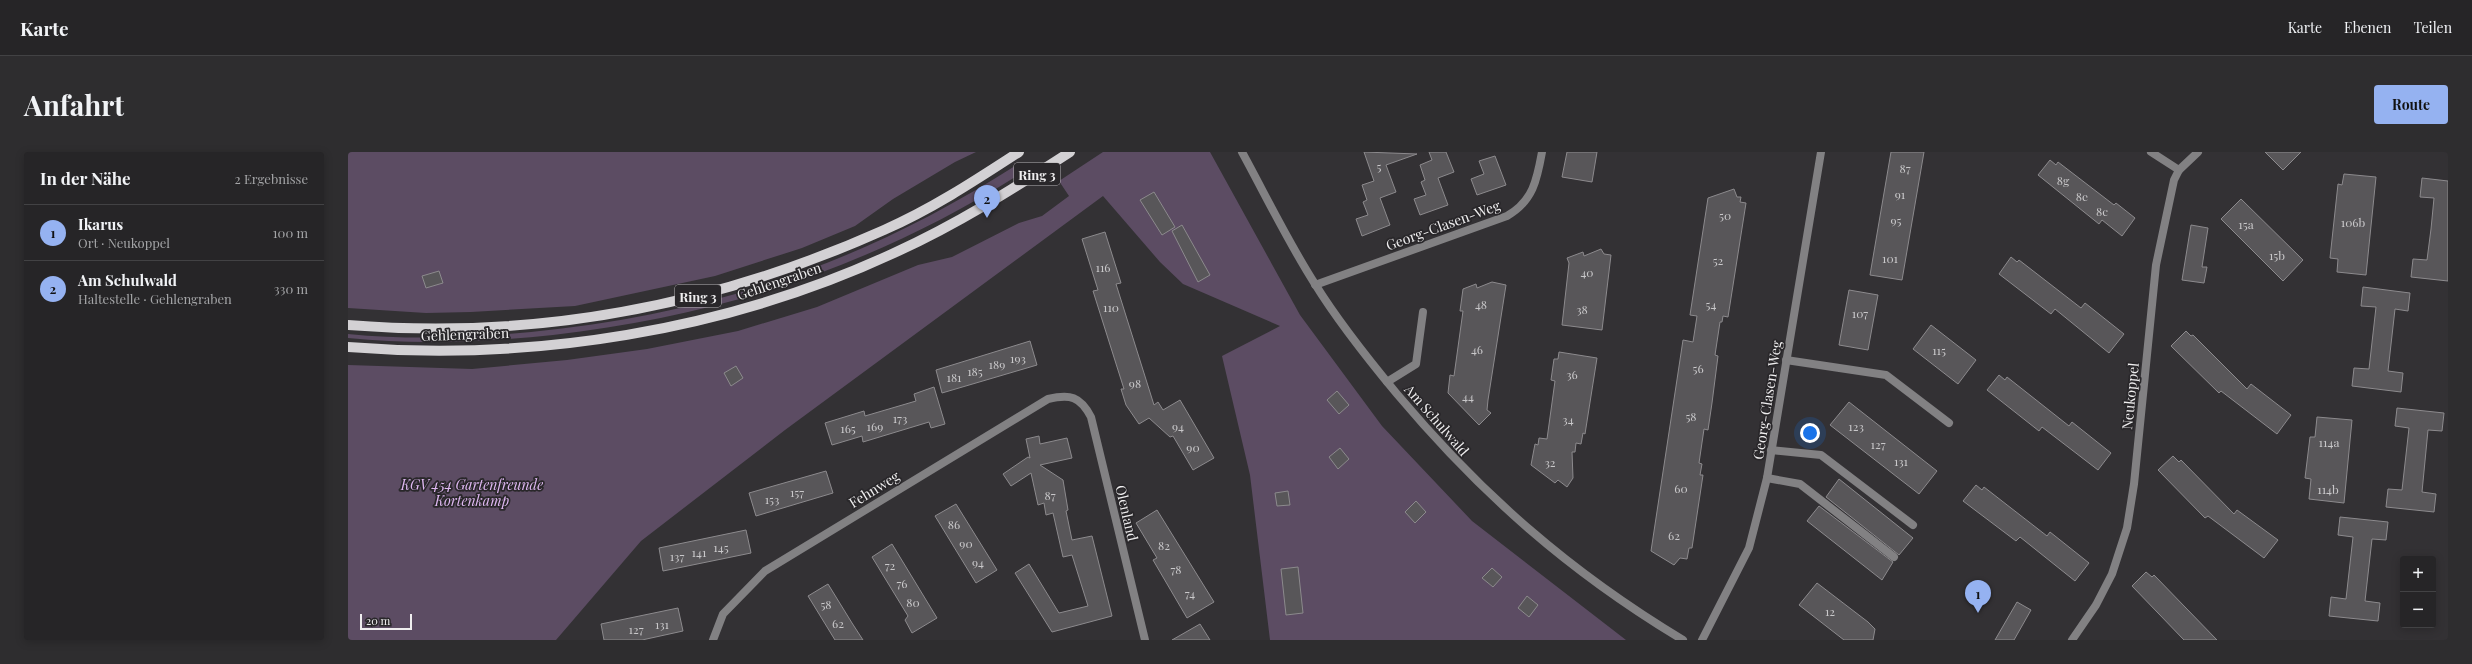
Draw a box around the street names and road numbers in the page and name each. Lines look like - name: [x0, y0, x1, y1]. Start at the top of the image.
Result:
- road number: Ring 3: [1014, 163, 1060, 185]
- street label: Georg-Clasen-Weg: [1383, 195, 1503, 255]
- street label: Gehlengraben: [734, 257, 824, 304]
- road number: Ring 3: [675, 285, 721, 307]
- street label: Gehlengraben: [421, 323, 510, 345]
- street label: Georg-Clasen-Weg: [1748, 338, 1786, 461]
- street label: Neukoppel: [2117, 362, 2143, 430]
- street label: Am Schulwald: [1400, 379, 1473, 460]
- street label: Fehnweg: [845, 466, 903, 512]
- street label: Olenland: [1111, 483, 1143, 543]

